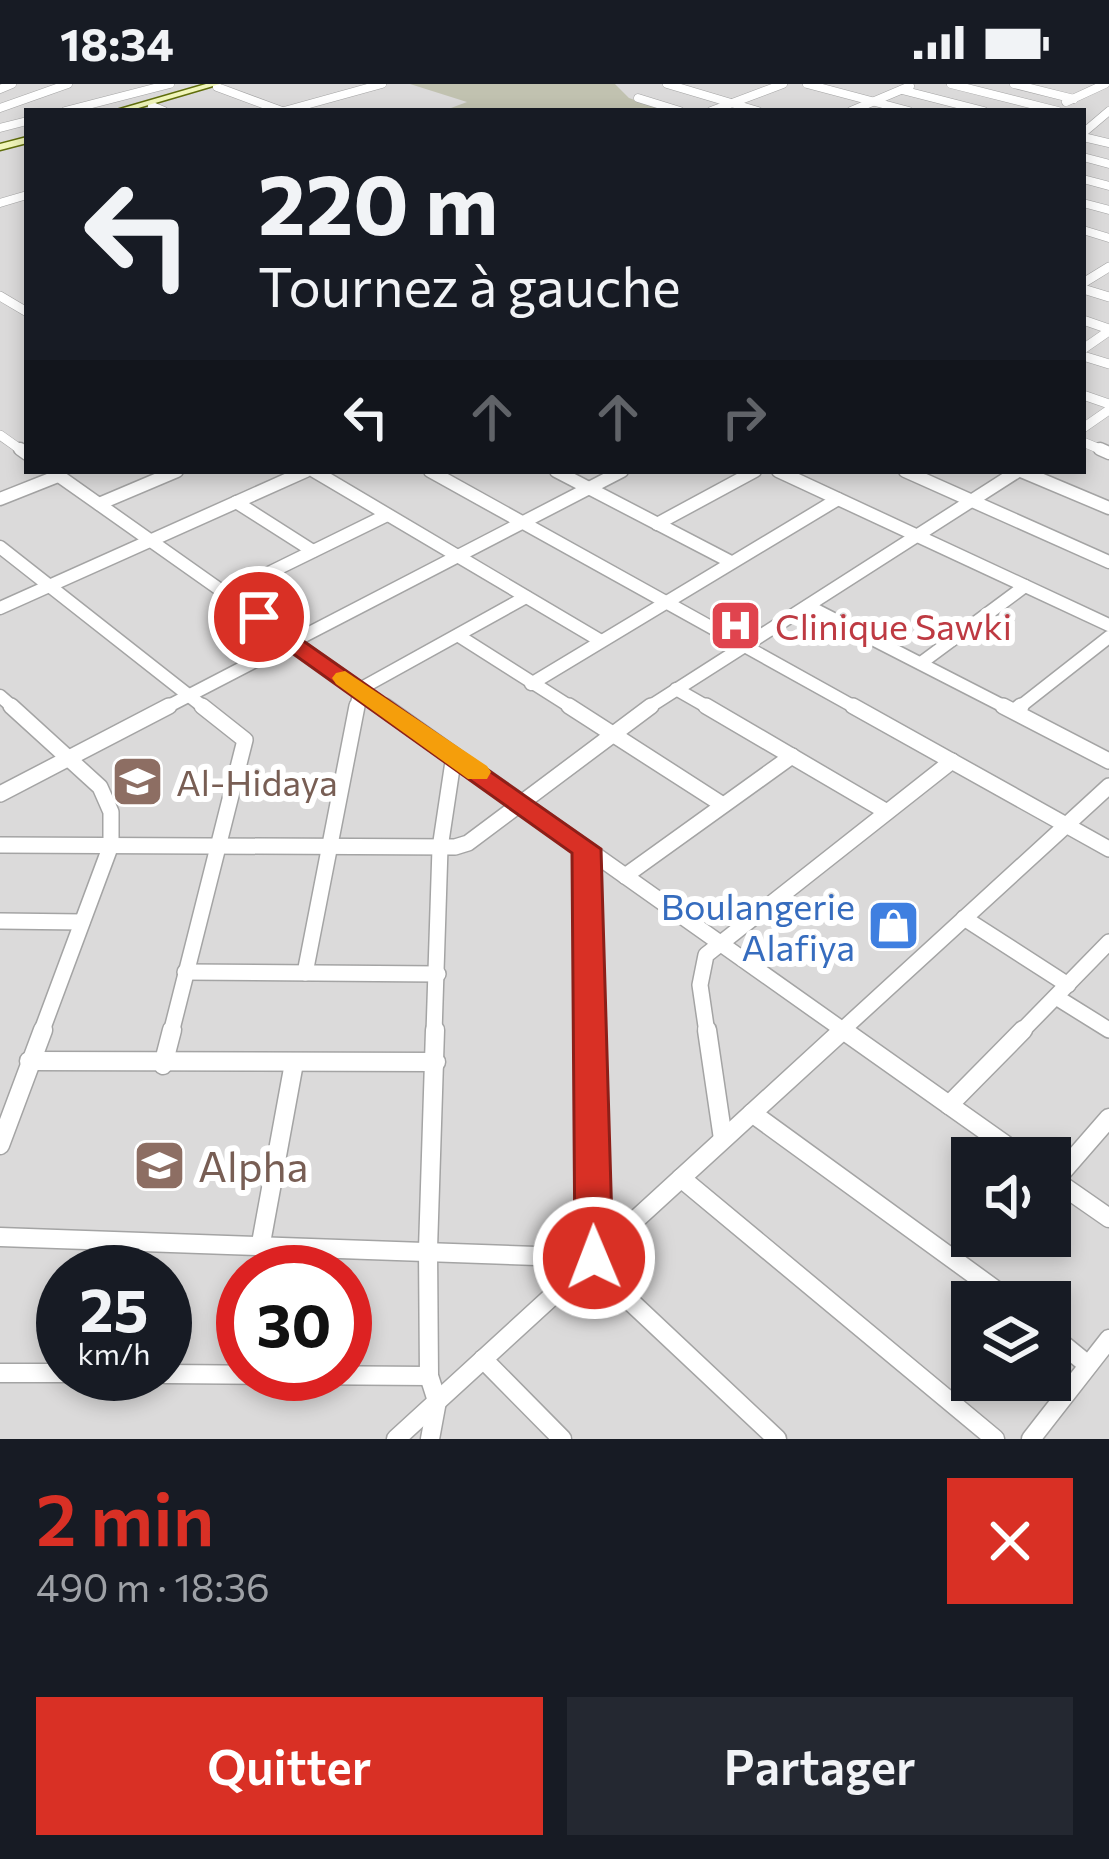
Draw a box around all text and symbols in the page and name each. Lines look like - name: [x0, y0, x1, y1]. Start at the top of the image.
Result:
- text: 18:34: [60, 15, 174, 70]
- text: 220 m: [258, 150, 498, 252]
- icon: left: [60, 156, 216, 312]
- text: Tournez à gauche: [258, 252, 681, 318]
- icon: left: [333, 384, 399, 450]
- icon: ahead: [459, 384, 525, 450]
- icon: ahead: [585, 384, 651, 450]
- icon: right: [711, 384, 777, 450]
- pin: [208, 566, 310, 668]
- icon: arrive: [226, 584, 292, 650]
- hospital icon: Clinique Sawki: [708, 597, 764, 653]
- place label: Clinique Sawki: [775, 603, 1012, 647]
- school or university icon: Al-Hidaya: [109, 753, 165, 809]
- place label: Al-Hidaya: [176, 759, 338, 803]
- place label: Boulangerie Alafiya: [661, 883, 855, 968]
- shop icon: Boulangerie Alafiya: [866, 898, 922, 954]
- school or university icon: Alpha: [131, 1137, 187, 1193]
- map controls: [951, 1137, 1071, 1401]
- button: sound: [951, 1137, 1071, 1257]
- place label: Alpha: [198, 1139, 309, 1191]
- position arrow: [531, 1195, 657, 1321]
- speed limit sign: 30: [216, 1245, 372, 1401]
- text: 25: [79, 1271, 149, 1344]
- button: layers: [951, 1281, 1071, 1401]
- text: km/h: [78, 1334, 150, 1371]
- text: 2 min: [36, 1473, 214, 1561]
- button: close: [947, 1478, 1073, 1604]
- text: 490 m · 18:36: [36, 1562, 270, 1610]
- button: Quitter: [36, 1697, 543, 1835]
- button: Partager: [567, 1697, 1073, 1835]

